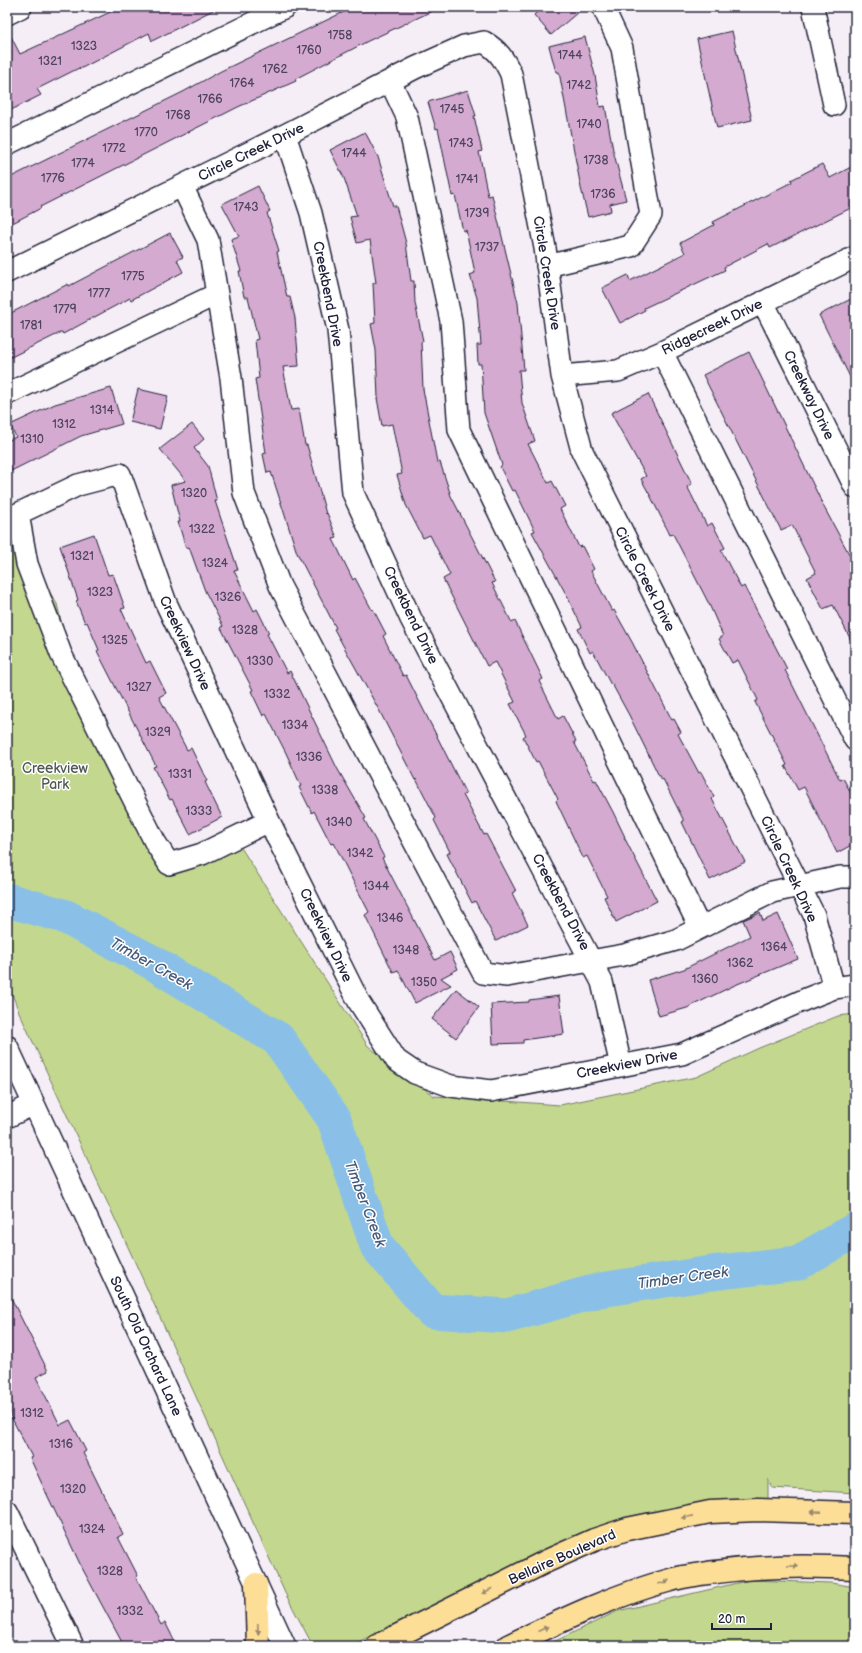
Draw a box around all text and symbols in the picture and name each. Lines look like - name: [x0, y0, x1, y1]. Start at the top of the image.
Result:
- house number: 1758: [328, 28, 352, 43]
- house number: 1323: [71, 39, 97, 54]
- house number: 1760: [297, 43, 321, 58]
- house number: 1744: [557, 48, 583, 63]
- house number: 1321: [38, 54, 62, 69]
- house number: 1762: [263, 62, 287, 77]
- house number: 1764: [229, 76, 255, 91]
- house number: 1742: [567, 78, 591, 93]
- house number: 1766: [197, 92, 223, 107]
- house number: 1745: [440, 102, 464, 117]
- house number: 1768: [166, 108, 190, 123]
- house number: 1740: [577, 117, 601, 132]
- street label: Circle Creek Drive: [195, 119, 307, 185]
- house number: 1770: [134, 125, 158, 140]
- house number: 1743: [448, 136, 474, 151]
- house number: 1772: [102, 141, 126, 156]
- house number: 1744: [341, 146, 367, 161]
- house number: 1738: [584, 153, 608, 168]
- house number: 1774: [71, 156, 96, 171]
- house number: 1776: [41, 171, 65, 186]
- house number: 1741: [456, 172, 478, 187]
- house number: 1736: [590, 187, 616, 202]
- house number: 1743: [233, 200, 259, 215]
- house number: 1739: [465, 206, 489, 221]
- street label: Circle Creek Drive: [530, 215, 564, 331]
- street label: Creekbend Drive: [309, 240, 347, 348]
- house number: 1737: [475, 240, 499, 255]
- house number: 1775: [121, 269, 145, 284]
- house number: 1777: [88, 286, 110, 301]
- street label: Ridgecreek Drive: [659, 295, 765, 359]
- house number: 1779: [53, 302, 77, 317]
- house number: 1781: [20, 318, 42, 333]
- street label: Creekway Drive: [780, 347, 838, 443]
- house number: 1314: [90, 403, 115, 418]
- house number: 1312: [52, 417, 76, 432]
- house number: 1310: [20, 432, 44, 447]
- house number: 1320: [181, 486, 207, 501]
- house number: 1322: [189, 522, 215, 537]
- street label: Circle Creek Drive: [611, 524, 679, 634]
- house number: 1321: [70, 549, 94, 564]
- house number: 1324: [202, 556, 229, 571]
- street label: Creekbend Drive: [380, 563, 442, 667]
- house number: 1323: [87, 585, 113, 600]
- house number: 1326: [215, 590, 241, 605]
- street label: Creekview Drive: [156, 593, 214, 693]
- house number: 1328: [232, 623, 258, 638]
- house number: 1325: [102, 633, 128, 648]
- house number: 1330: [247, 654, 273, 669]
- house number: 1327: [127, 680, 152, 695]
- house number: 1332: [264, 687, 290, 702]
- house number: 1334: [282, 718, 309, 733]
- house number: 1329: [145, 725, 171, 740]
- house number: 1336: [296, 750, 322, 765]
- park label: Creekview Park: [22, 760, 89, 793]
- house number: 1331: [168, 767, 192, 782]
- house number: 1338: [312, 783, 338, 798]
- house number: 1333: [186, 804, 212, 819]
- street label: Circle Creek Drive: [757, 813, 821, 925]
- house number: 1340: [326, 815, 352, 830]
- house number: 1342: [347, 846, 373, 861]
- street label: Creekbend Drive: [528, 851, 594, 953]
- house number: 1344: [363, 879, 390, 894]
- street label: Creekview Drive: [296, 885, 356, 985]
- house number: 1346: [377, 911, 403, 926]
- water label: Timber Creek: [107, 934, 196, 995]
- house number: 1364: [761, 940, 788, 955]
- house number: 1348: [393, 943, 419, 958]
- house number: 1362: [727, 956, 753, 971]
- house number: 1360: [692, 972, 718, 987]
- house number: 1350: [411, 975, 437, 990]
- street label: Creekview Drive: [575, 1046, 679, 1082]
- water label: Timber Creek: [340, 1158, 390, 1251]
- water label: Timber Creek: [637, 1262, 730, 1294]
- street label: South Old Orchard Lane: [106, 1273, 186, 1419]
- house number: 1312: [20, 1406, 44, 1421]
- house number: 1316: [49, 1437, 73, 1452]
- house number: 1320: [60, 1482, 86, 1497]
- one-way arrow: [810, 1508, 822, 1515]
- one-way arrow: [680, 1514, 693, 1520]
- house number: 1324: [79, 1522, 106, 1537]
- street label: Bellaire Boulevard: [506, 1526, 618, 1588]
- one-way arrow: [787, 1563, 800, 1569]
- house number: 1328: [97, 1564, 123, 1579]
- one-way arrow: [659, 1579, 671, 1585]
- one-way arrow: [481, 1588, 493, 1594]
- house number: 1332: [117, 1604, 143, 1619]
- scale bar: [712, 1605, 771, 1631]
- text: 20 m: [718, 1612, 745, 1627]
- one-way arrow: [254, 1623, 261, 1635]
- one-way arrow: [538, 1626, 549, 1632]

